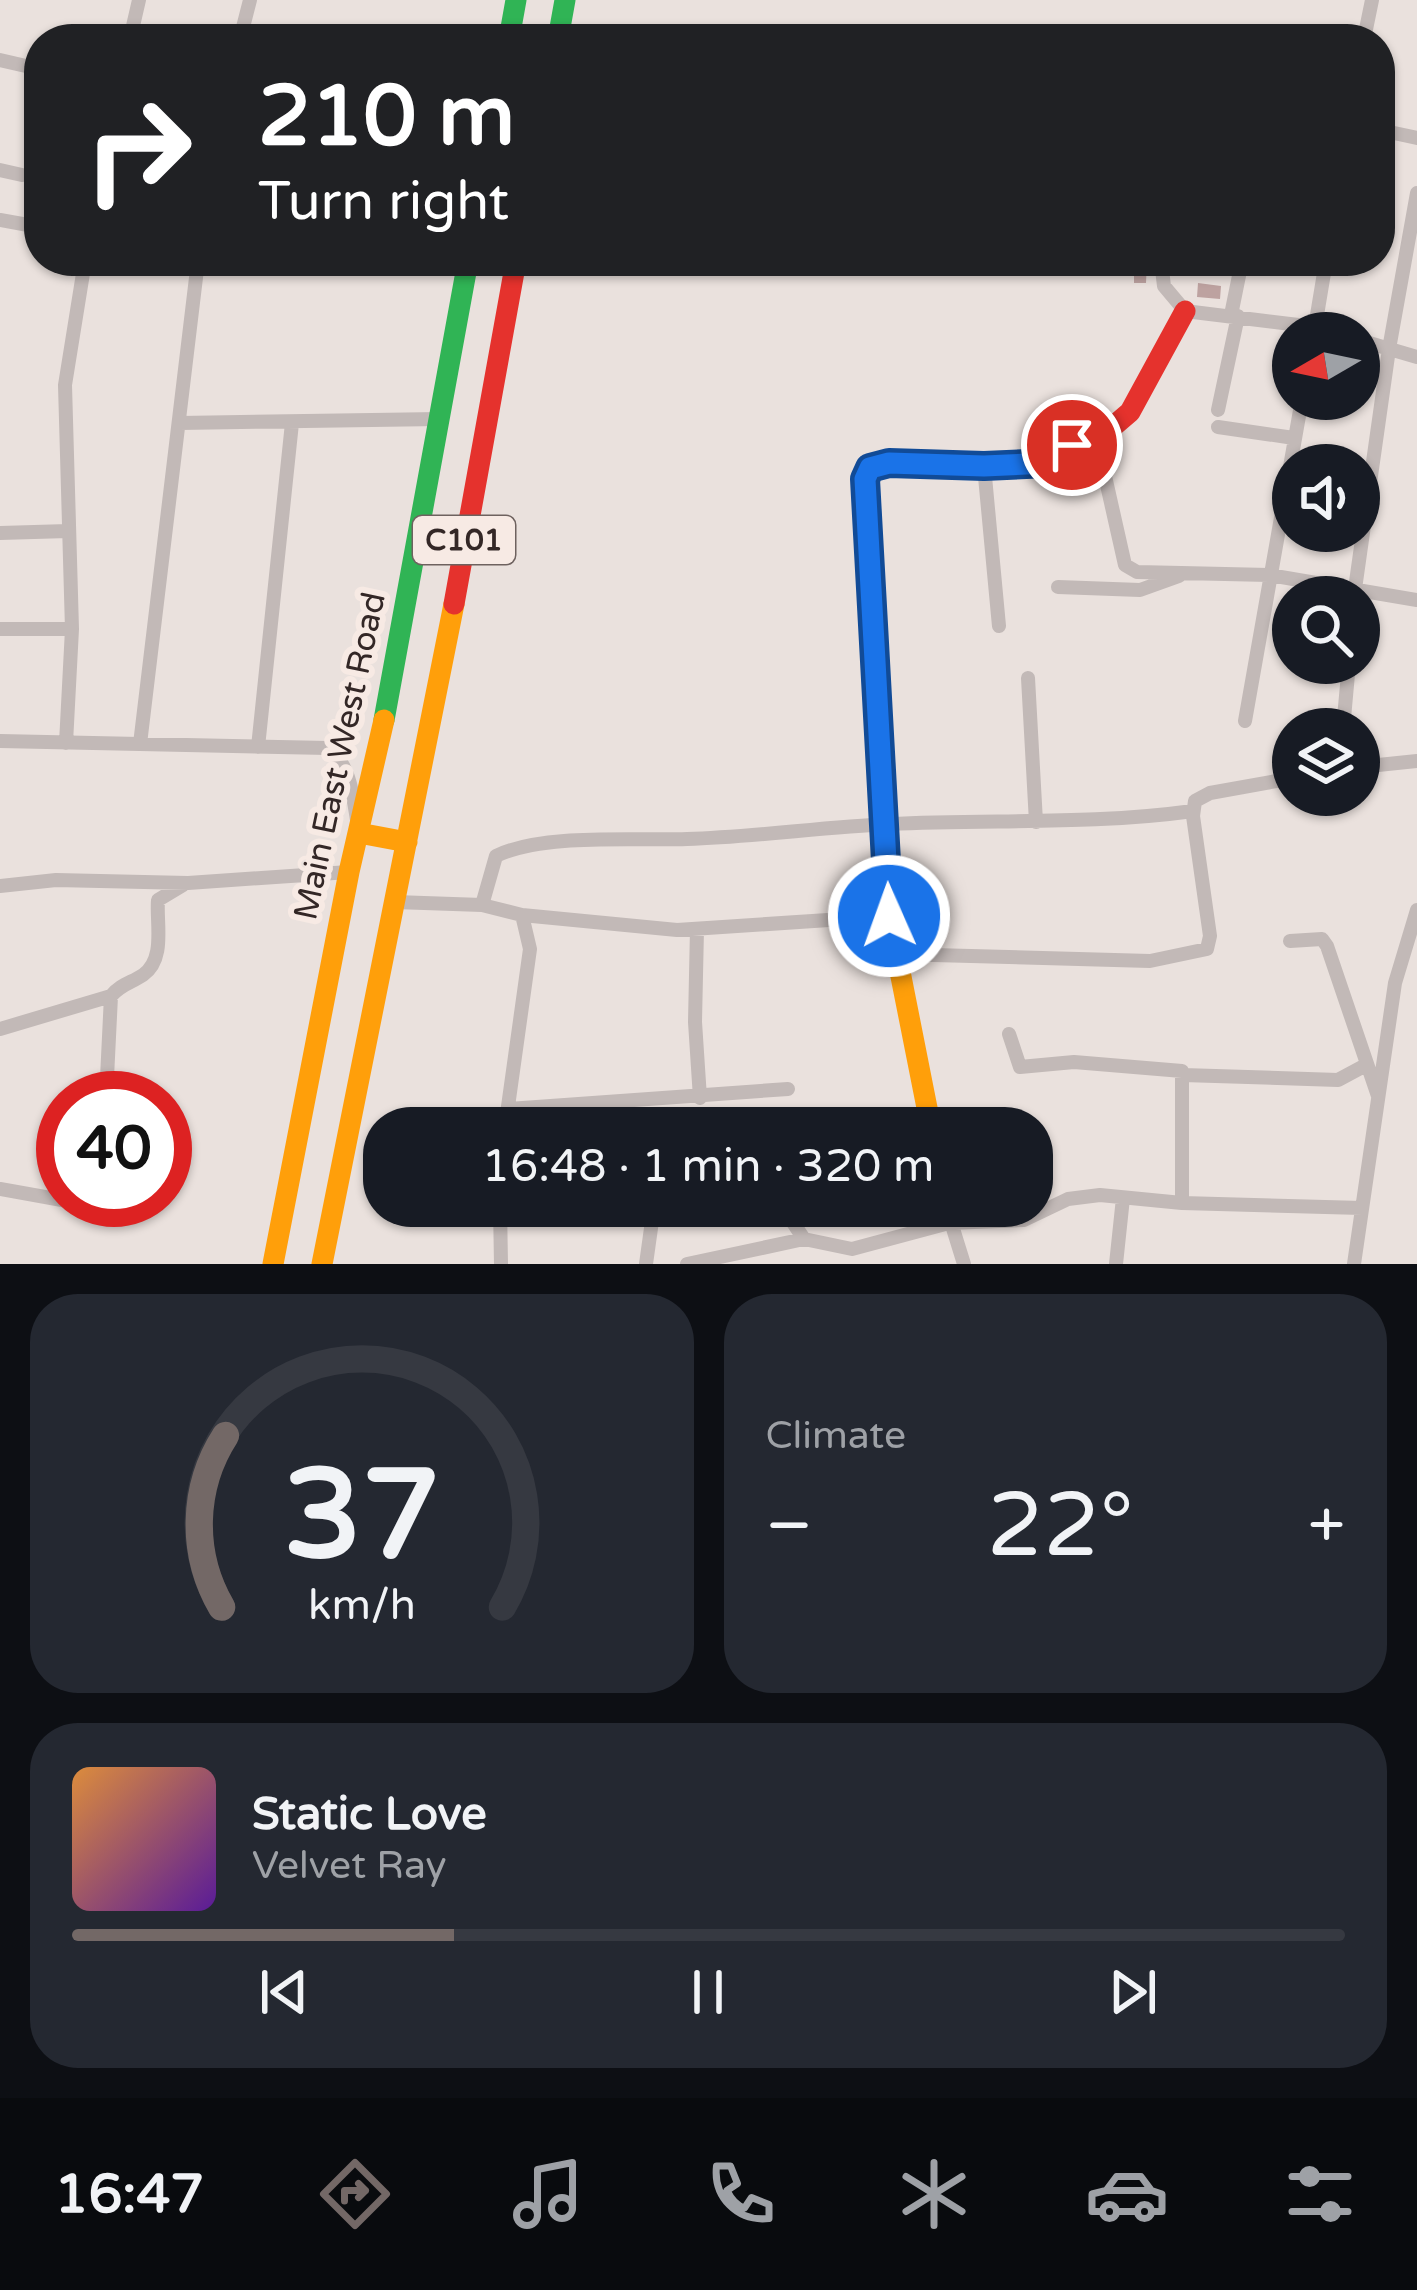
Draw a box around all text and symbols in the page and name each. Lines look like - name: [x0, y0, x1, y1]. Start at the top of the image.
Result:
- text: 210 m: [258, 67, 515, 168]
- icon: right: [60, 72, 216, 228]
- text: Turn right: [258, 169, 509, 234]
- north arrow: [1272, 312, 1380, 420]
- map controls: [1272, 312, 1380, 816]
- pin: [1021, 394, 1123, 496]
- icon: arrive: [1039, 412, 1105, 478]
- button: sound: [1272, 444, 1380, 552]
- road number: C101: [413, 516, 515, 564]
- button: search: [1272, 576, 1380, 684]
- street label: Main East West Road: [286, 589, 394, 923]
- button: layers: [1272, 708, 1380, 816]
- position arrow: [826, 853, 952, 979]
- speed limit sign: 40: [36, 1071, 192, 1227]
- text: 16:48 · 1 min · 320 m: [482, 1140, 934, 1194]
- text: Climate: [766, 1412, 906, 1459]
- text: 37: [283, 1441, 440, 1592]
- text: 22°: [987, 1472, 1134, 1581]
- text: −: [766, 1486, 813, 1566]
- text: +: [1308, 1486, 1345, 1566]
- text: km/h: [308, 1579, 416, 1630]
- text: Static Love: [252, 1788, 487, 1842]
- text: Velvet Ray: [252, 1842, 447, 1889]
- icon: previous: [251, 1959, 317, 2025]
- icon: pause: [675, 1959, 741, 2025]
- icon: next: [1100, 1959, 1166, 2025]
- icon: directions: [313, 2152, 397, 2236]
- icon: music: [506, 2152, 590, 2236]
- icon: phone: [699, 2152, 783, 2236]
- icon: climate: [892, 2152, 976, 2236]
- icon: car: [1085, 2152, 1169, 2236]
- icon: filters: [1278, 2152, 1362, 2236]
- text: 16:47: [55, 2162, 204, 2227]

